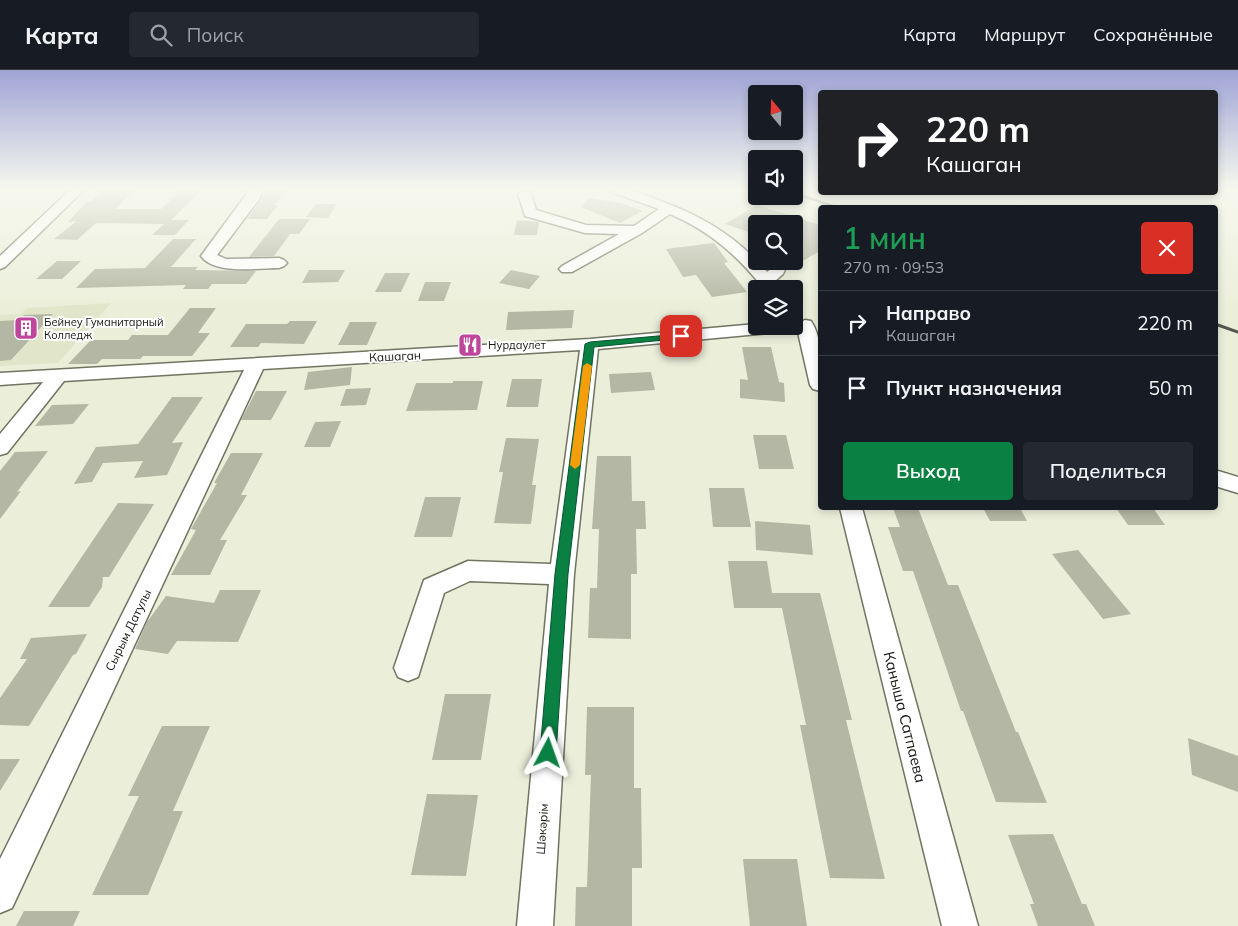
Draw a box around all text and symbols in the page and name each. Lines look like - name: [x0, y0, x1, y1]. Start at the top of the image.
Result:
- search box: [129, 12, 479, 57]
- text: Карта: [25, 20, 99, 50]
- icon: search: [147, 21, 175, 49]
- text: Поиск: [187, 23, 244, 47]
- text: Карта: [903, 23, 956, 46]
- text: Маршрут: [984, 23, 1065, 46]
- text: Сохранённые: [1093, 23, 1213, 46]
- north arrow: [748, 85, 802, 140]
- map controls: [748, 85, 803, 335]
- text: 220 m: [926, 107, 1030, 151]
- icon: right: [843, 110, 908, 175]
- button: sound: [748, 150, 803, 205]
- text: Кашаган: [926, 150, 1022, 178]
- button: search: [748, 215, 803, 270]
- text: 1 мин: [843, 219, 926, 257]
- button: close: [1141, 222, 1193, 274]
- text: 270 m · 09:53: [843, 257, 944, 277]
- button: layers: [748, 280, 803, 335]
- text: Направо: [886, 301, 971, 325]
- icon: right: [843, 309, 871, 337]
- text: 220 m: [1137, 311, 1193, 335]
- building icon: Бейнеу Гуманитарный Колледж: [13, 315, 39, 341]
- place label: Бейнеу Гуманитарный Колледж: [44, 315, 164, 342]
- pin: [660, 315, 702, 357]
- icon: arrive: [667, 322, 695, 350]
- text: Кашаган: [886, 325, 956, 345]
- restaurant icon: Нурдаулет: [457, 332, 483, 358]
- place label: Нурдаулет: [488, 338, 546, 352]
- street label: Кашаган: [369, 347, 421, 365]
- icon: arrive: [843, 374, 871, 402]
- text: Пункт назначения: [886, 376, 1062, 400]
- text: 50 m: [1149, 376, 1193, 400]
- button: Выход: [843, 442, 1013, 500]
- button: Поделиться: [1023, 442, 1193, 500]
- street label: Сырым Датулы: [102, 587, 154, 673]
- street label: Каныша Сатпаева: [880, 649, 930, 785]
- position arrow: [521, 726, 573, 778]
- street label: Шәкәрім: [533, 803, 551, 855]

